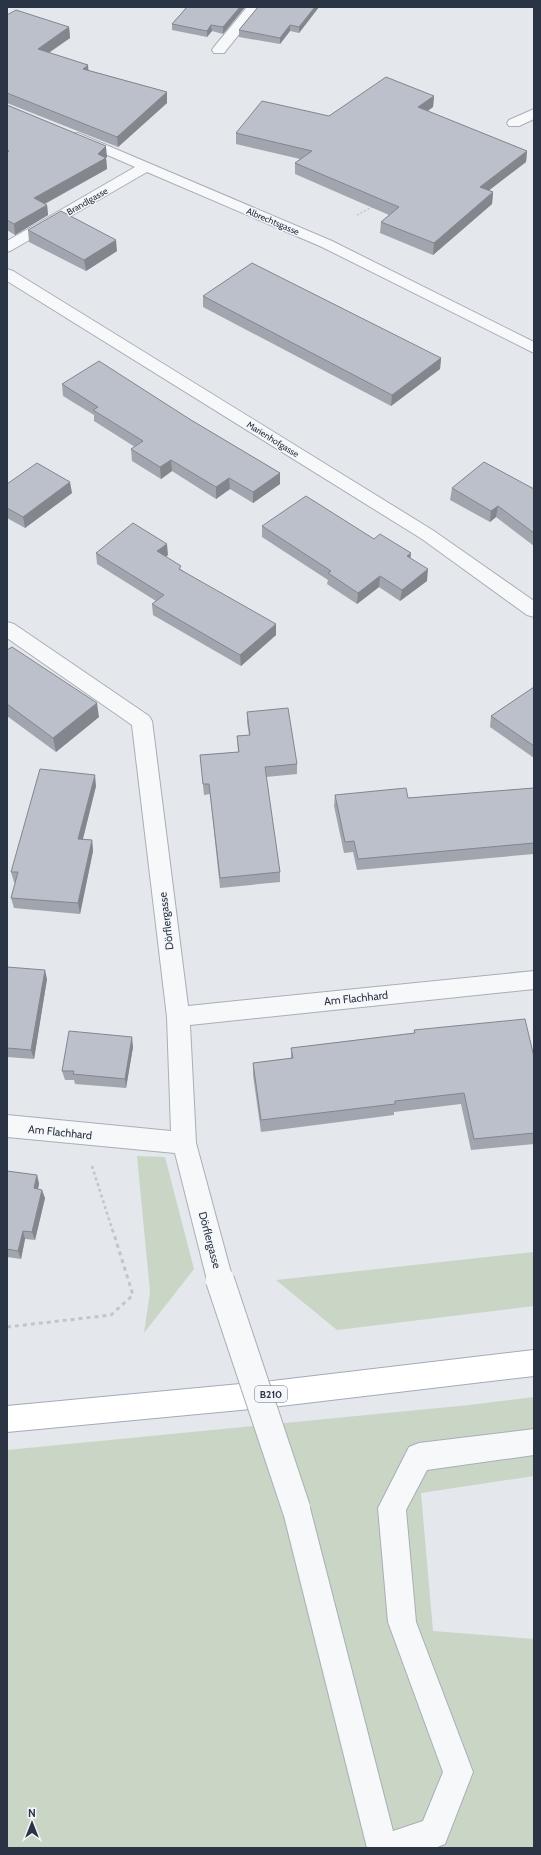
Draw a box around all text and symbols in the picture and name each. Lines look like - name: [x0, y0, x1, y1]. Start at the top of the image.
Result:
- street label: Brandlgasse: [65, 185, 110, 217]
- street label: Albrechtsgasse: [245, 205, 301, 237]
- street label: Marienhofgasse: [245, 419, 301, 460]
- street label: Dörflergasse: [155, 891, 176, 951]
- street label: Am Flachhard: [323, 988, 389, 1008]
- street label: Am Flachhard: [27, 1122, 93, 1142]
- street label: Dörflergasse: [196, 1210, 224, 1270]
- road number: B210: [255, 1386, 287, 1402]
- north arrow: [12, 1803, 52, 1843]
- text: N: [28, 1806, 36, 1820]

